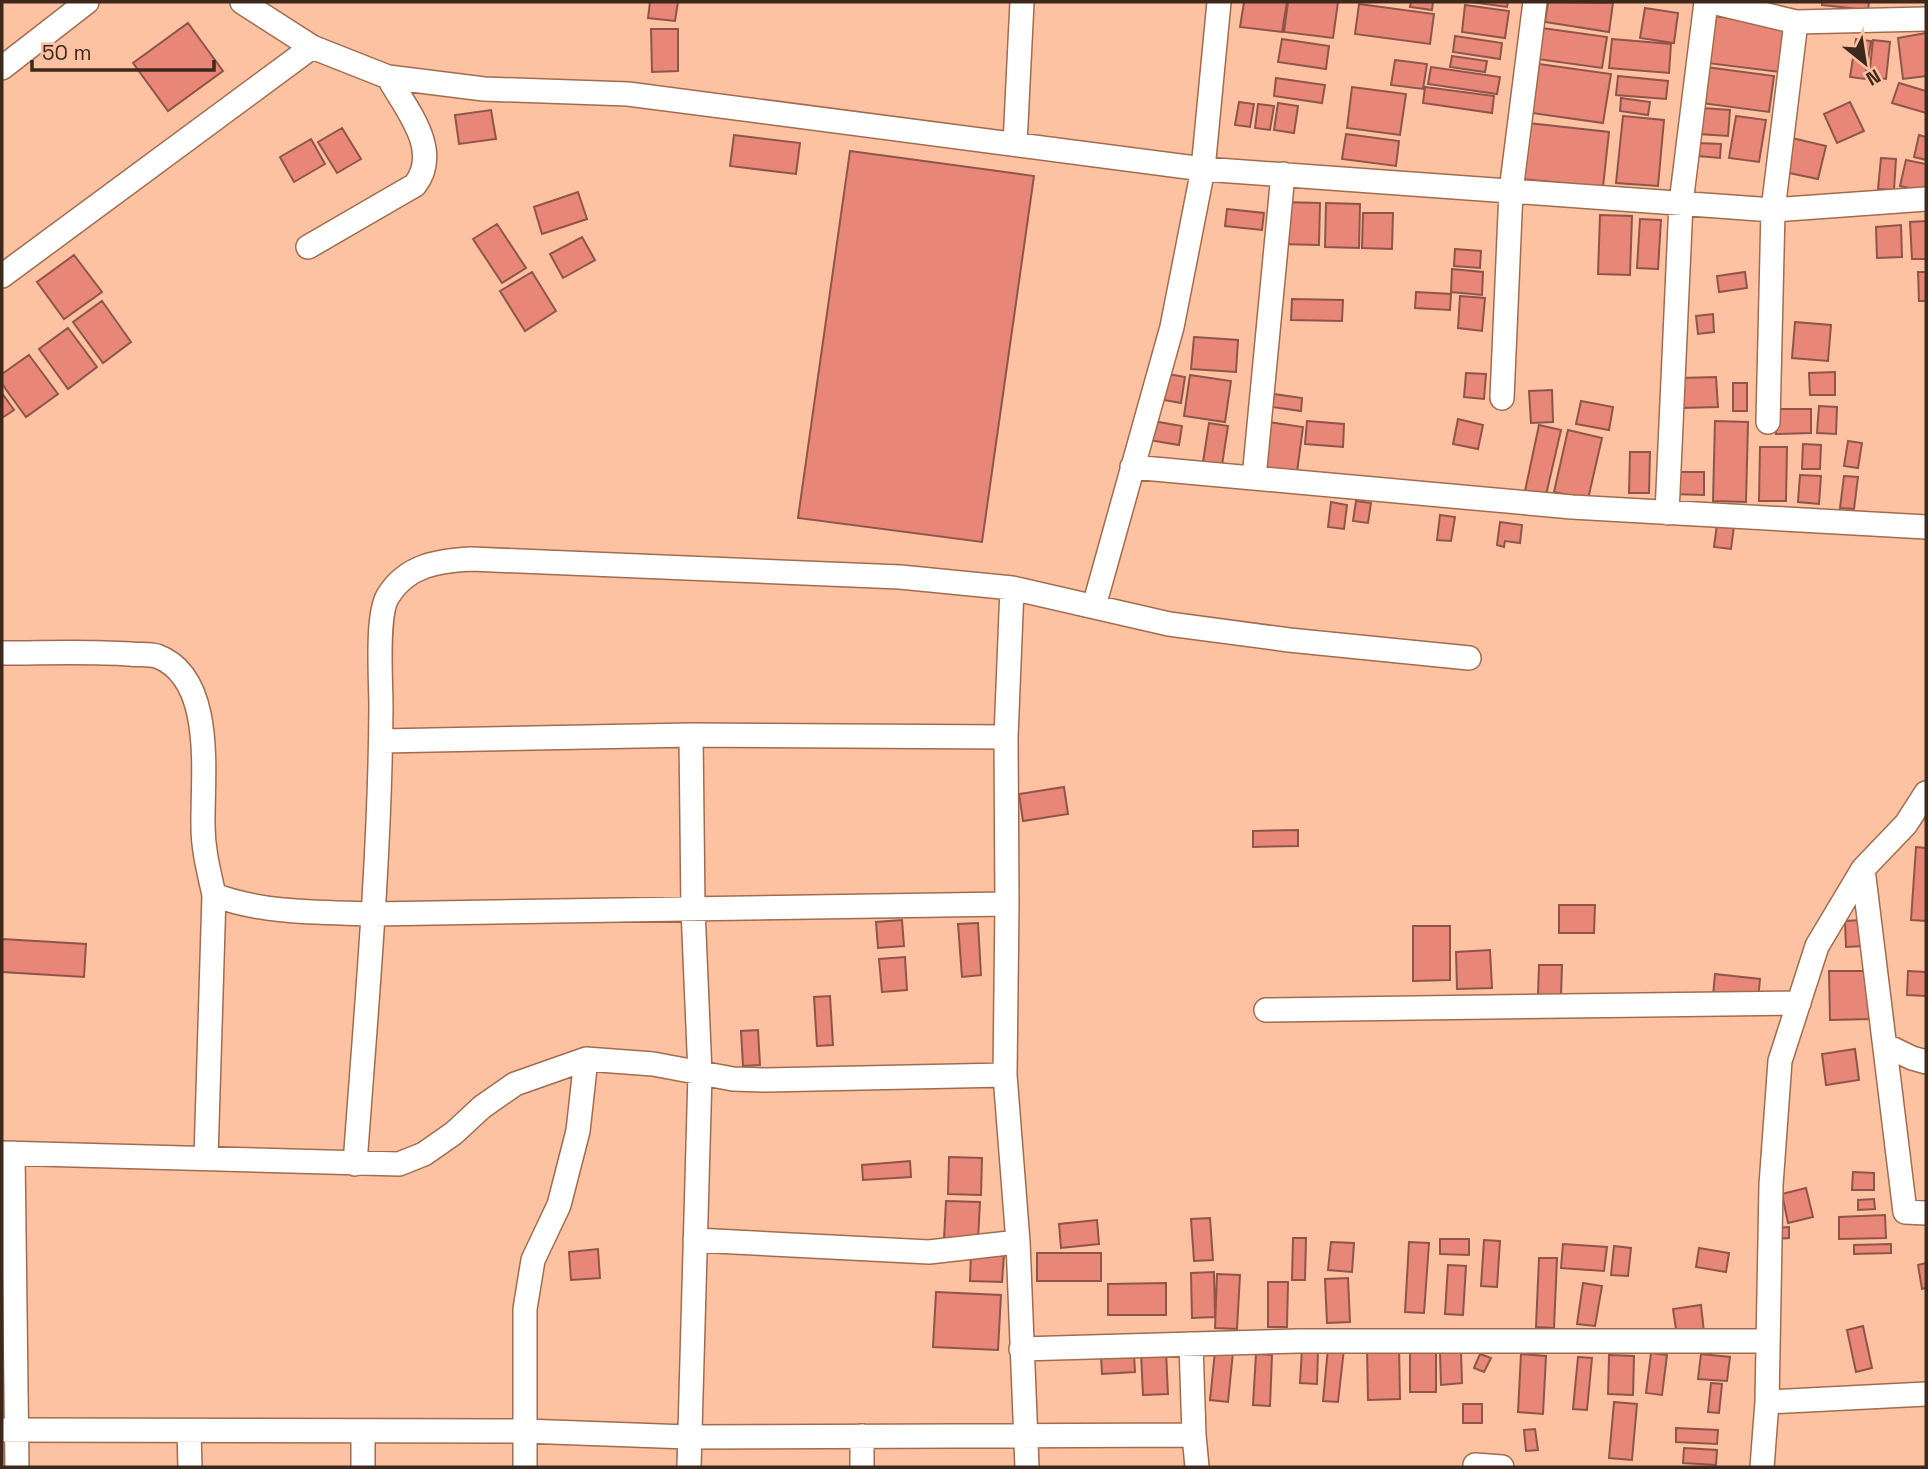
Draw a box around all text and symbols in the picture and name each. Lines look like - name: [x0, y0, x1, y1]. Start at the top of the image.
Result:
- scale bar: [32, 28, 214, 72]
- north arrow: [1830, 28, 1900, 98]
- text: 50 m: [42, 39, 92, 66]
- text: N: [1861, 63, 1885, 91]

